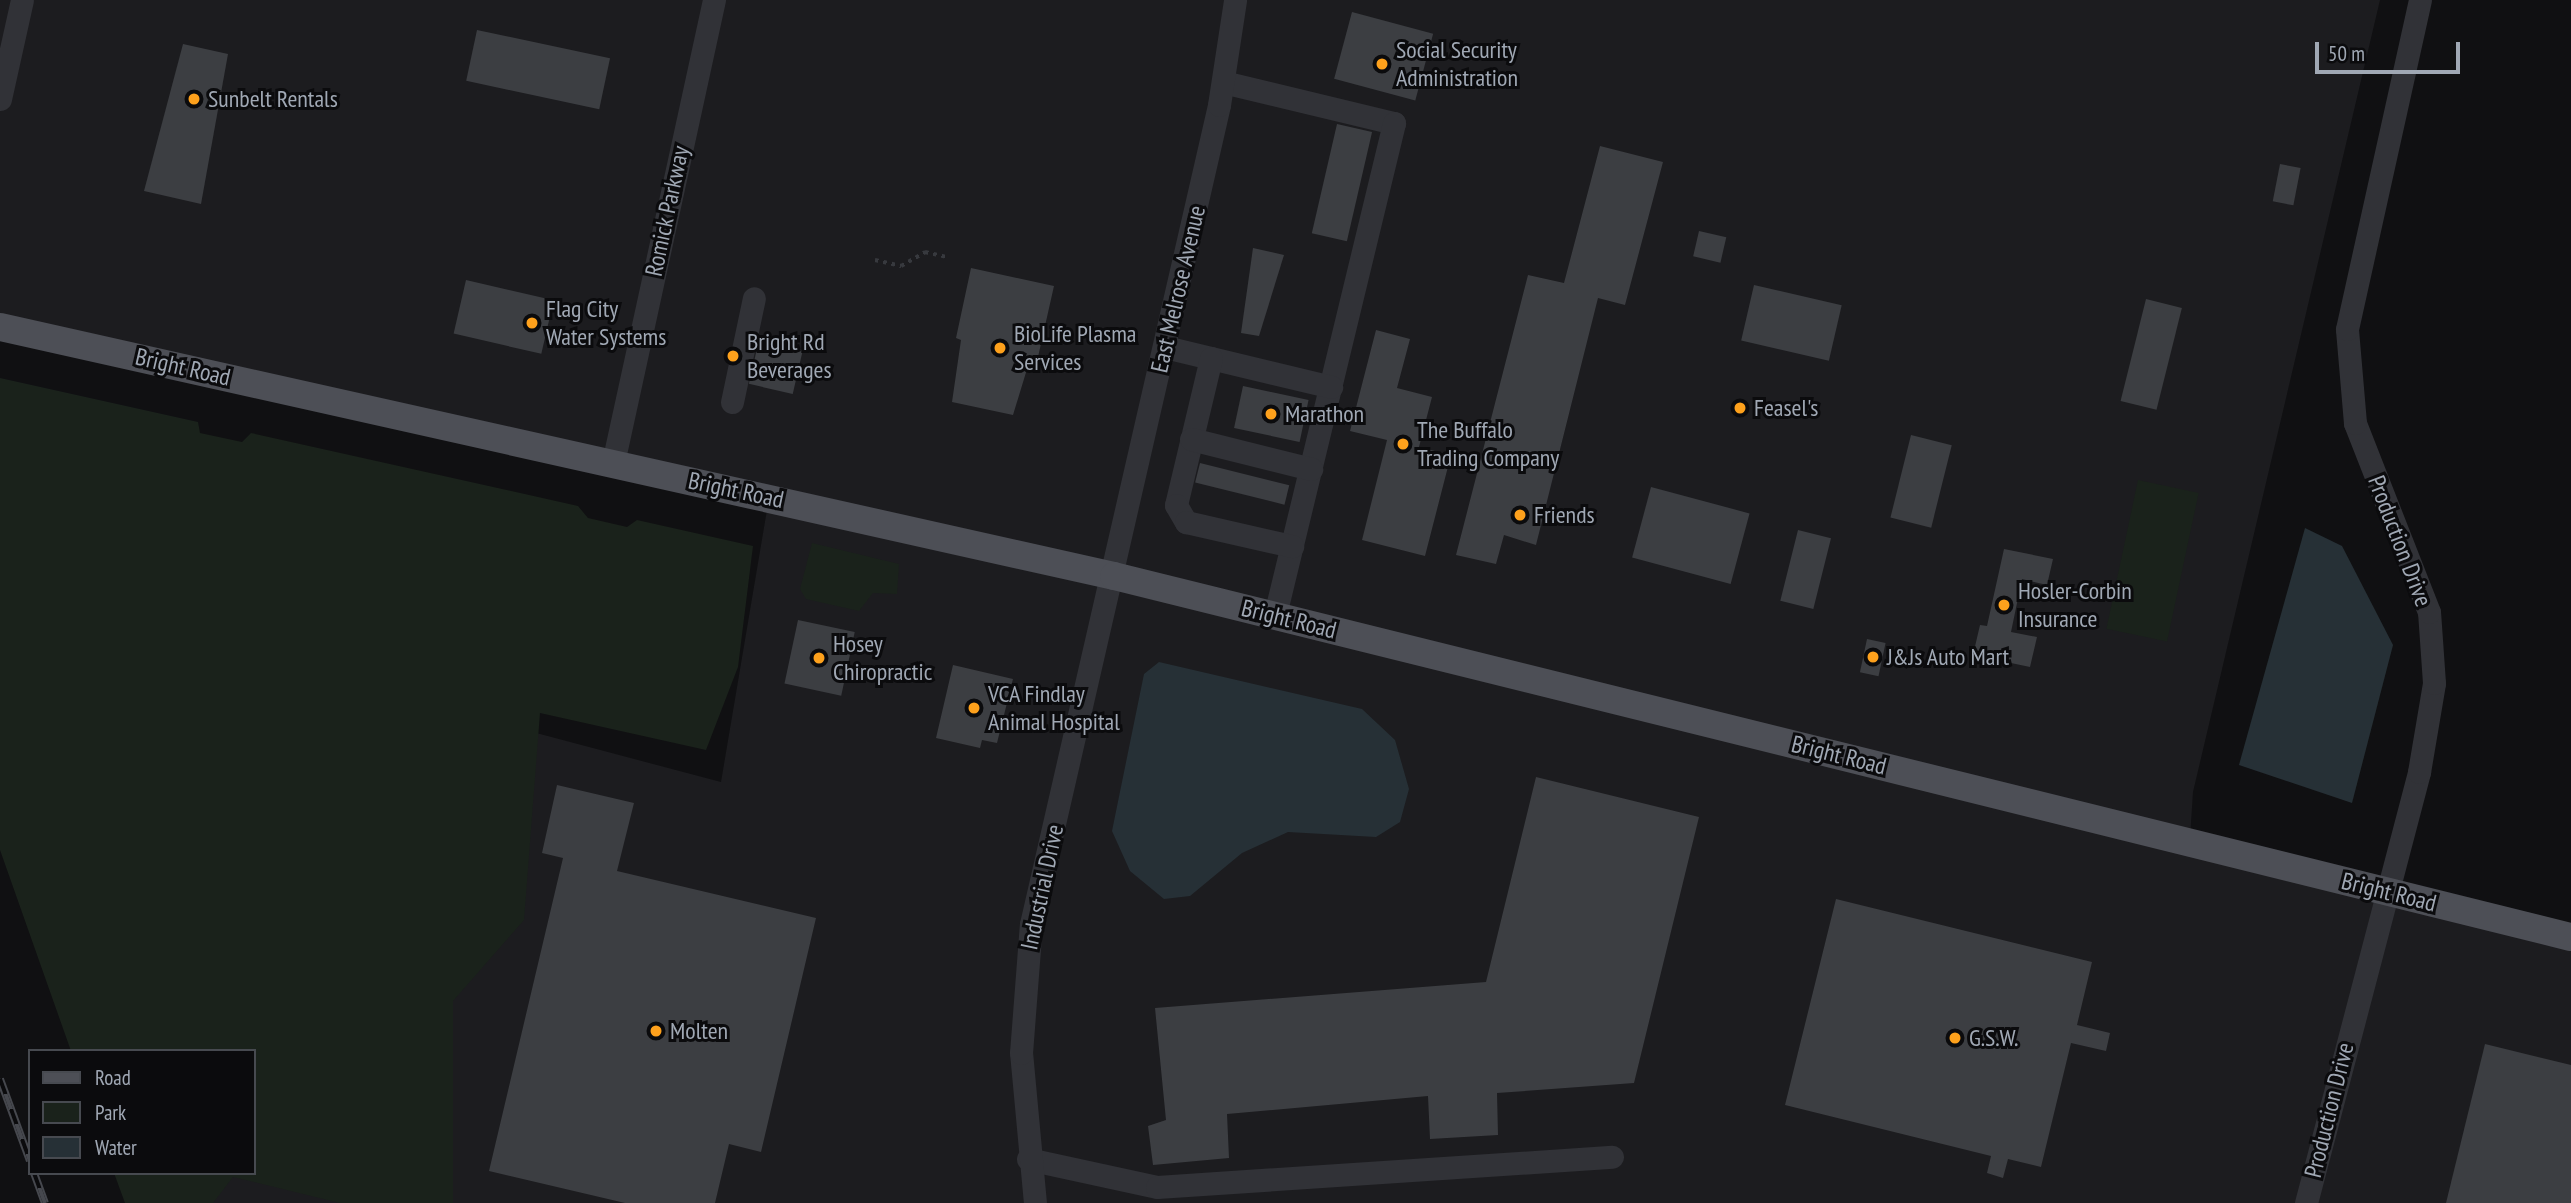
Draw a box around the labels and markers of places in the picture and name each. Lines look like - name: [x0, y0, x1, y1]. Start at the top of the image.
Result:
- place label: Social Security Administration: [1396, 36, 1518, 92]
- marker: Social Security Administration: [1374, 56, 1390, 72]
- place label: Sunbelt Rentals: [208, 85, 338, 113]
- marker: Sunbelt Rentals: [186, 91, 202, 107]
- place label: Flag City Water Systems: [546, 295, 666, 351]
- marker: Flag City Water Systems: [524, 315, 540, 331]
- place label: BioLife Plasma Services: [1014, 320, 1136, 376]
- place label: Bright Rd Beverages: [747, 328, 832, 384]
- marker: BioLife Plasma Services: [992, 340, 1008, 356]
- marker: Bright Rd Beverages: [725, 348, 741, 364]
- place label: Feasel's: [1754, 394, 1818, 422]
- place label: Marathon: [1285, 400, 1364, 428]
- marker: Feasel's: [1732, 400, 1748, 416]
- marker: Marathon: [1263, 406, 1279, 422]
- place label: The Buffalo Trading Company: [1417, 416, 1559, 472]
- marker: The Buffalo Trading Company: [1395, 436, 1411, 452]
- place label: Friends: [1534, 501, 1595, 529]
- marker: Friends: [1512, 507, 1528, 523]
- place label: Hosler-Corbin Insurance: [2018, 577, 2132, 633]
- marker: Hosler-Corbin Insurance: [1996, 597, 2012, 613]
- place label: Hosey Chiropractic: [833, 630, 932, 686]
- place label: J&Js Auto Mart: [1887, 643, 2010, 671]
- marker: J&Js Auto Mart: [1865, 649, 1881, 665]
- marker: Hosey Chiropractic: [811, 650, 827, 666]
- place label: VCA Findlay Animal Hospital: [988, 680, 1120, 736]
- marker: VCA Findlay Animal Hospital: [966, 700, 982, 716]
- place label: Molten: [670, 1017, 728, 1045]
- marker: Molten: [648, 1023, 664, 1039]
- place label: G.S.W.: [1969, 1024, 2018, 1052]
- marker: G.S.W.: [1947, 1030, 1963, 1046]

